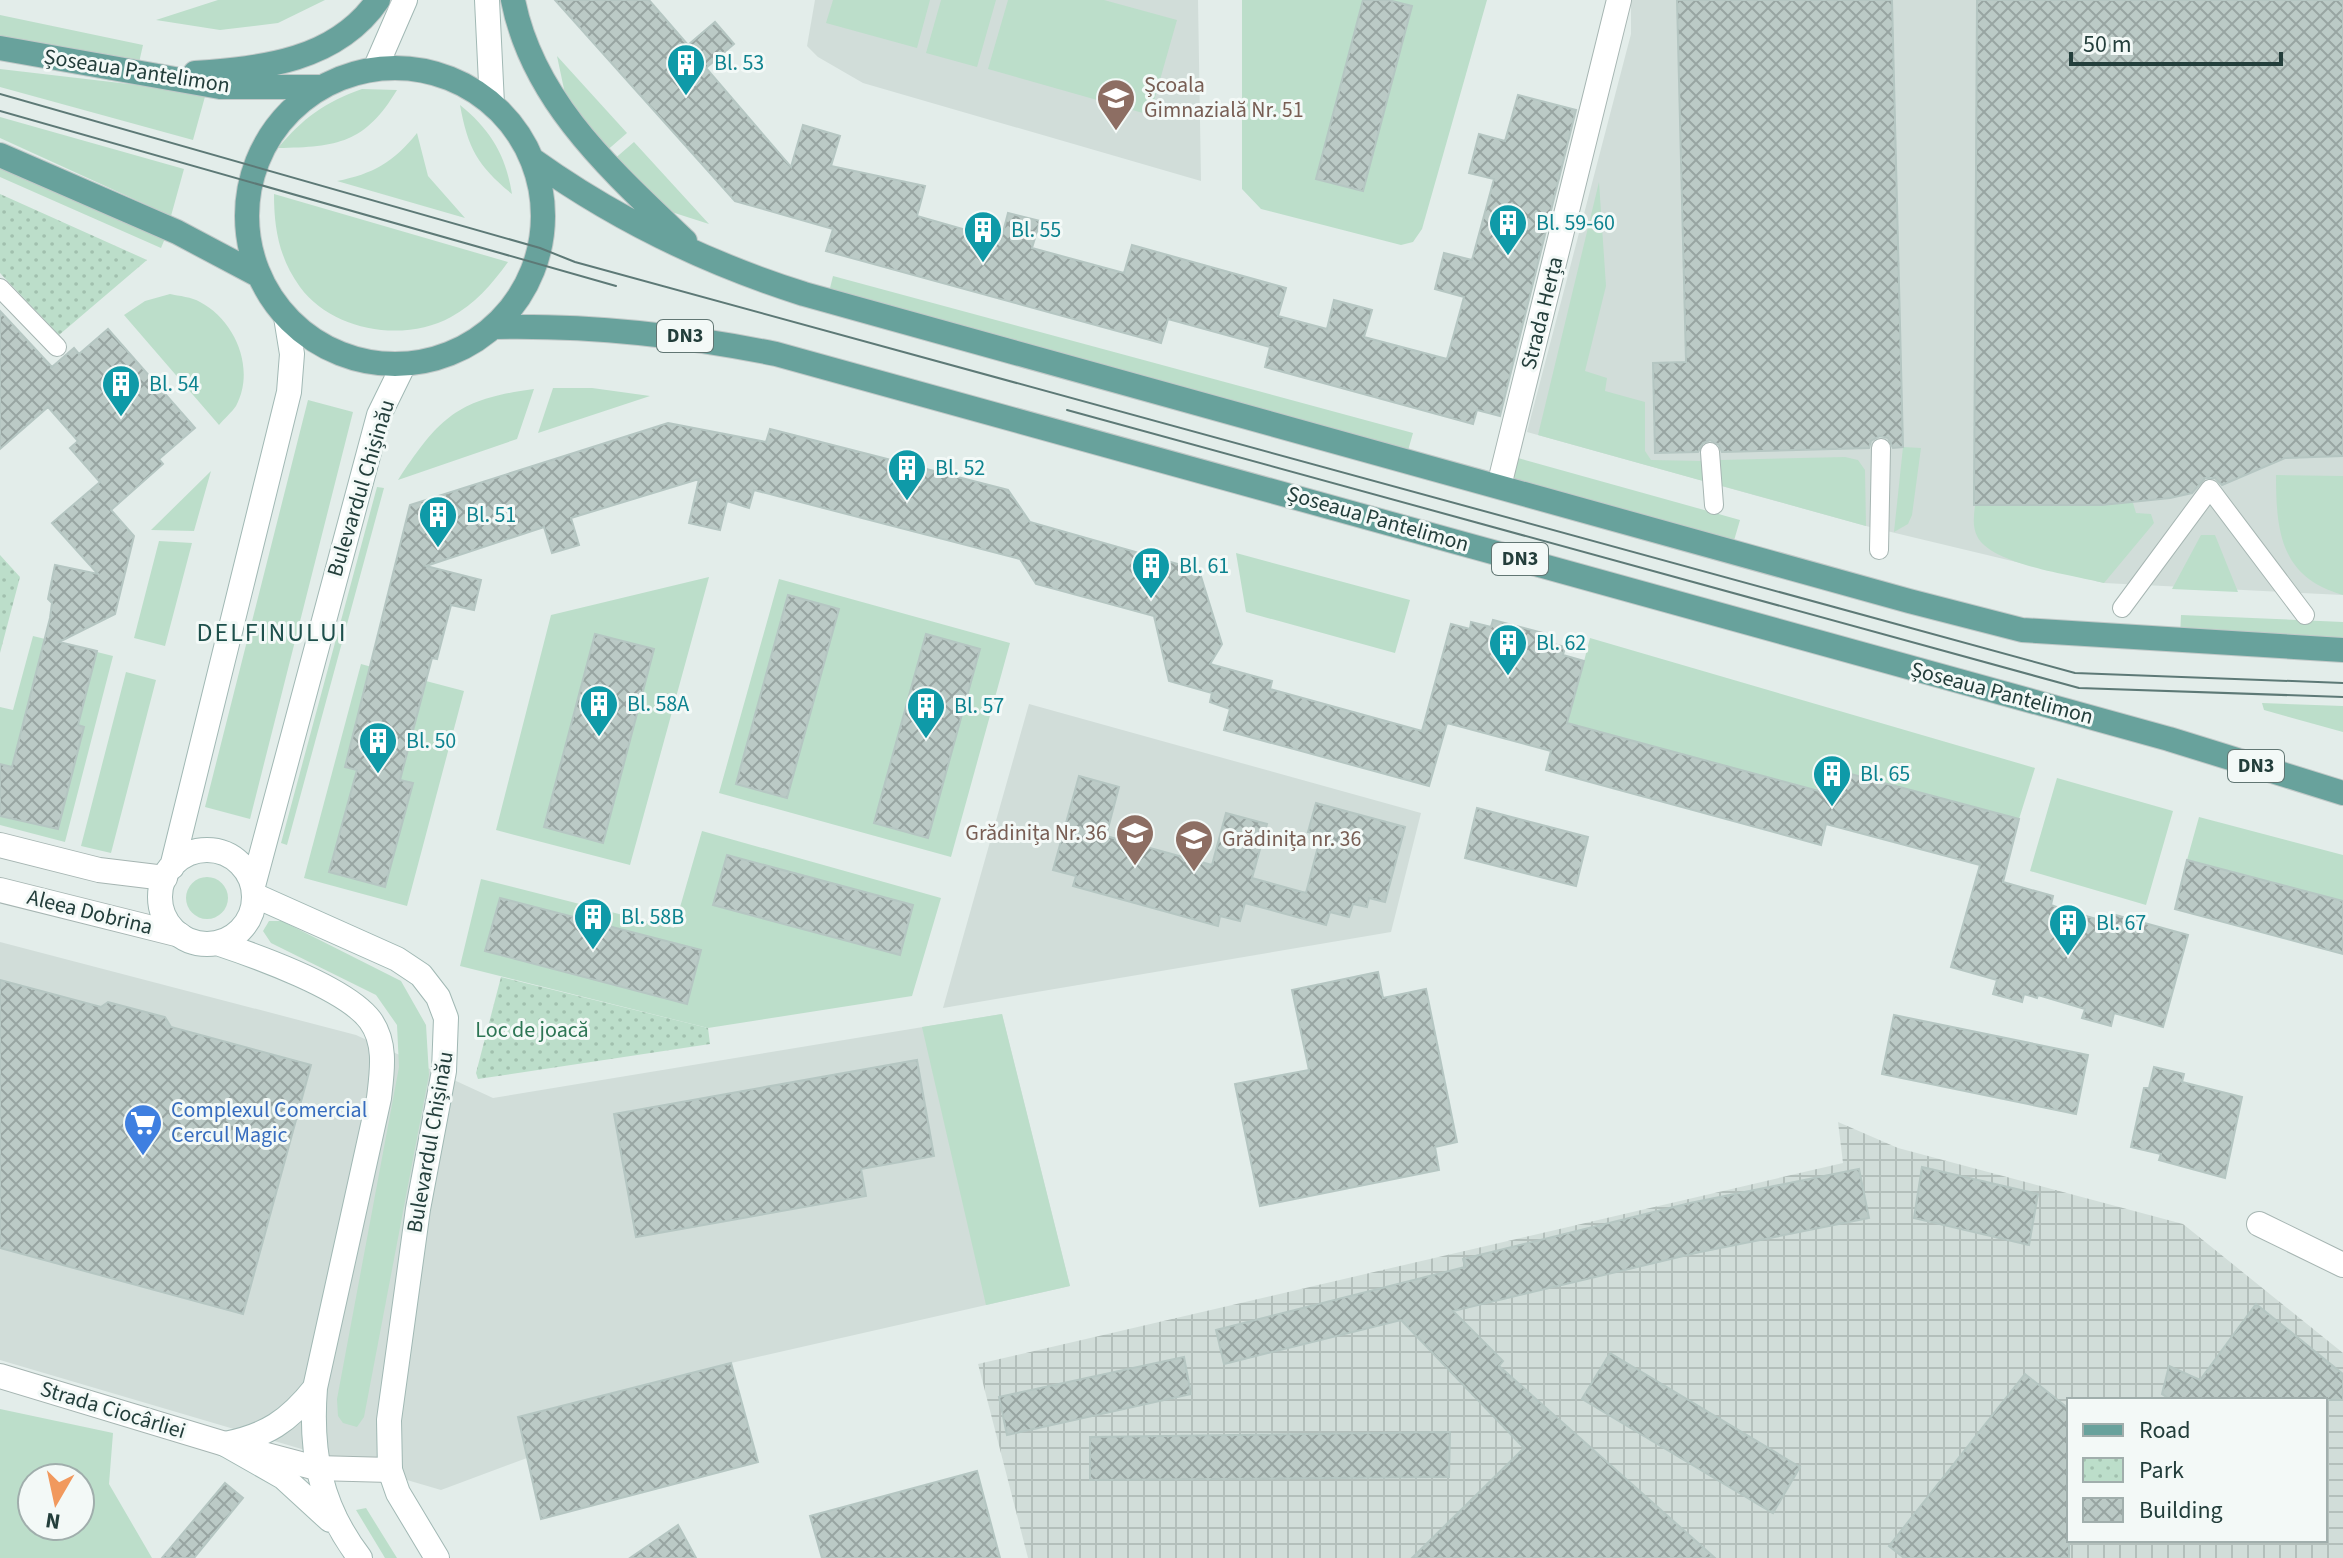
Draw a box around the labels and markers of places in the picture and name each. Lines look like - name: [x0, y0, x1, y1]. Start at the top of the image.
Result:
- building icon: Bl. 53: [665, 42, 707, 97]
- place label: Bl. 53: [714, 47, 764, 79]
- place label: Școala Gimnazială Nr. 51: [1144, 69, 1304, 126]
- school or university icon: Școala Gimnazială Nr. 51: [1095, 77, 1137, 132]
- building icon: Bl. 59-60: [1487, 202, 1529, 257]
- place label: Bl. 59-60: [1536, 207, 1615, 239]
- building icon: Bl. 55: [962, 209, 1004, 264]
- place label: Bl. 55: [1011, 214, 1061, 246]
- building icon: Bl. 54: [100, 363, 142, 418]
- place label: Bl. 54: [149, 368, 199, 400]
- building icon: Bl. 52: [886, 447, 928, 502]
- place label: Bl. 52: [935, 452, 985, 484]
- building icon: Bl. 51: [417, 494, 459, 549]
- place label: Bl. 51: [466, 499, 516, 531]
- building icon: Bl. 61: [1130, 545, 1172, 600]
- place label: Bl. 61: [1179, 550, 1229, 582]
- building icon: Bl. 62: [1487, 622, 1529, 677]
- place label: Bl. 62: [1536, 627, 1586, 659]
- building icon: Bl. 58A: [578, 683, 620, 738]
- building icon: Bl. 57: [905, 685, 947, 740]
- place label: Bl. 58A: [627, 688, 689, 720]
- place label: Bl. 57: [954, 690, 1004, 722]
- building icon: Bl. 50: [357, 720, 399, 775]
- place label: Bl. 50: [406, 725, 456, 757]
- building icon: Bl. 65: [1811, 753, 1853, 808]
- place label: Bl. 65: [1860, 758, 1910, 790]
- school or university icon: Grădinița Nr. 36: [1114, 812, 1156, 867]
- place label: Grădinița Nr. 36: [965, 817, 1107, 849]
- school or university icon: Grădinița nr. 36: [1173, 818, 1215, 873]
- place label: Grădinița nr. 36: [1222, 823, 1362, 855]
- building icon: Bl. 58B: [572, 896, 614, 951]
- place label: Bl. 58B: [621, 901, 684, 933]
- building icon: Bl. 67: [2047, 902, 2089, 957]
- place label: Bl. 67: [2096, 907, 2146, 939]
- place label: Complexul Comercial Cercul Magic: [171, 1094, 367, 1151]
- supermarket icon: Complexul Comercial Cercul Magic: [122, 1102, 164, 1157]

